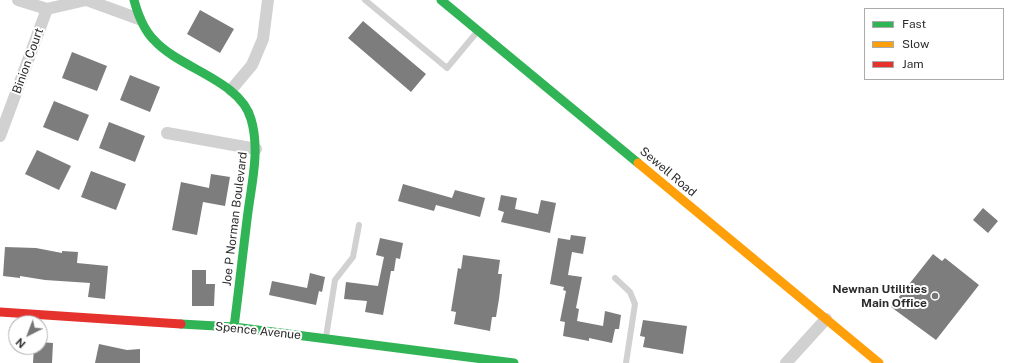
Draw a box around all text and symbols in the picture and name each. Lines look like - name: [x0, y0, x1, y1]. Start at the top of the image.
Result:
- legend: [864, 8, 1004, 80]
- text: Fast: [902, 17, 926, 31]
- street label: Binion Court: [9, 26, 47, 96]
- text: Slow: [902, 37, 929, 51]
- text: Jam: [902, 57, 924, 71]
- street label: Sewell Road: [637, 144, 699, 200]
- street label: Joe P Norman Boulevard: [220, 151, 250, 287]
- place label: Newnan Utilities Main Office: [832, 282, 927, 310]
- marker: Newnan Utilities Main Office: [930, 291, 940, 301]
- north arrow: [8, 315, 48, 355]
- street label: Spence Avenue: [214, 319, 302, 343]
- text: N: [13, 336, 28, 351]

